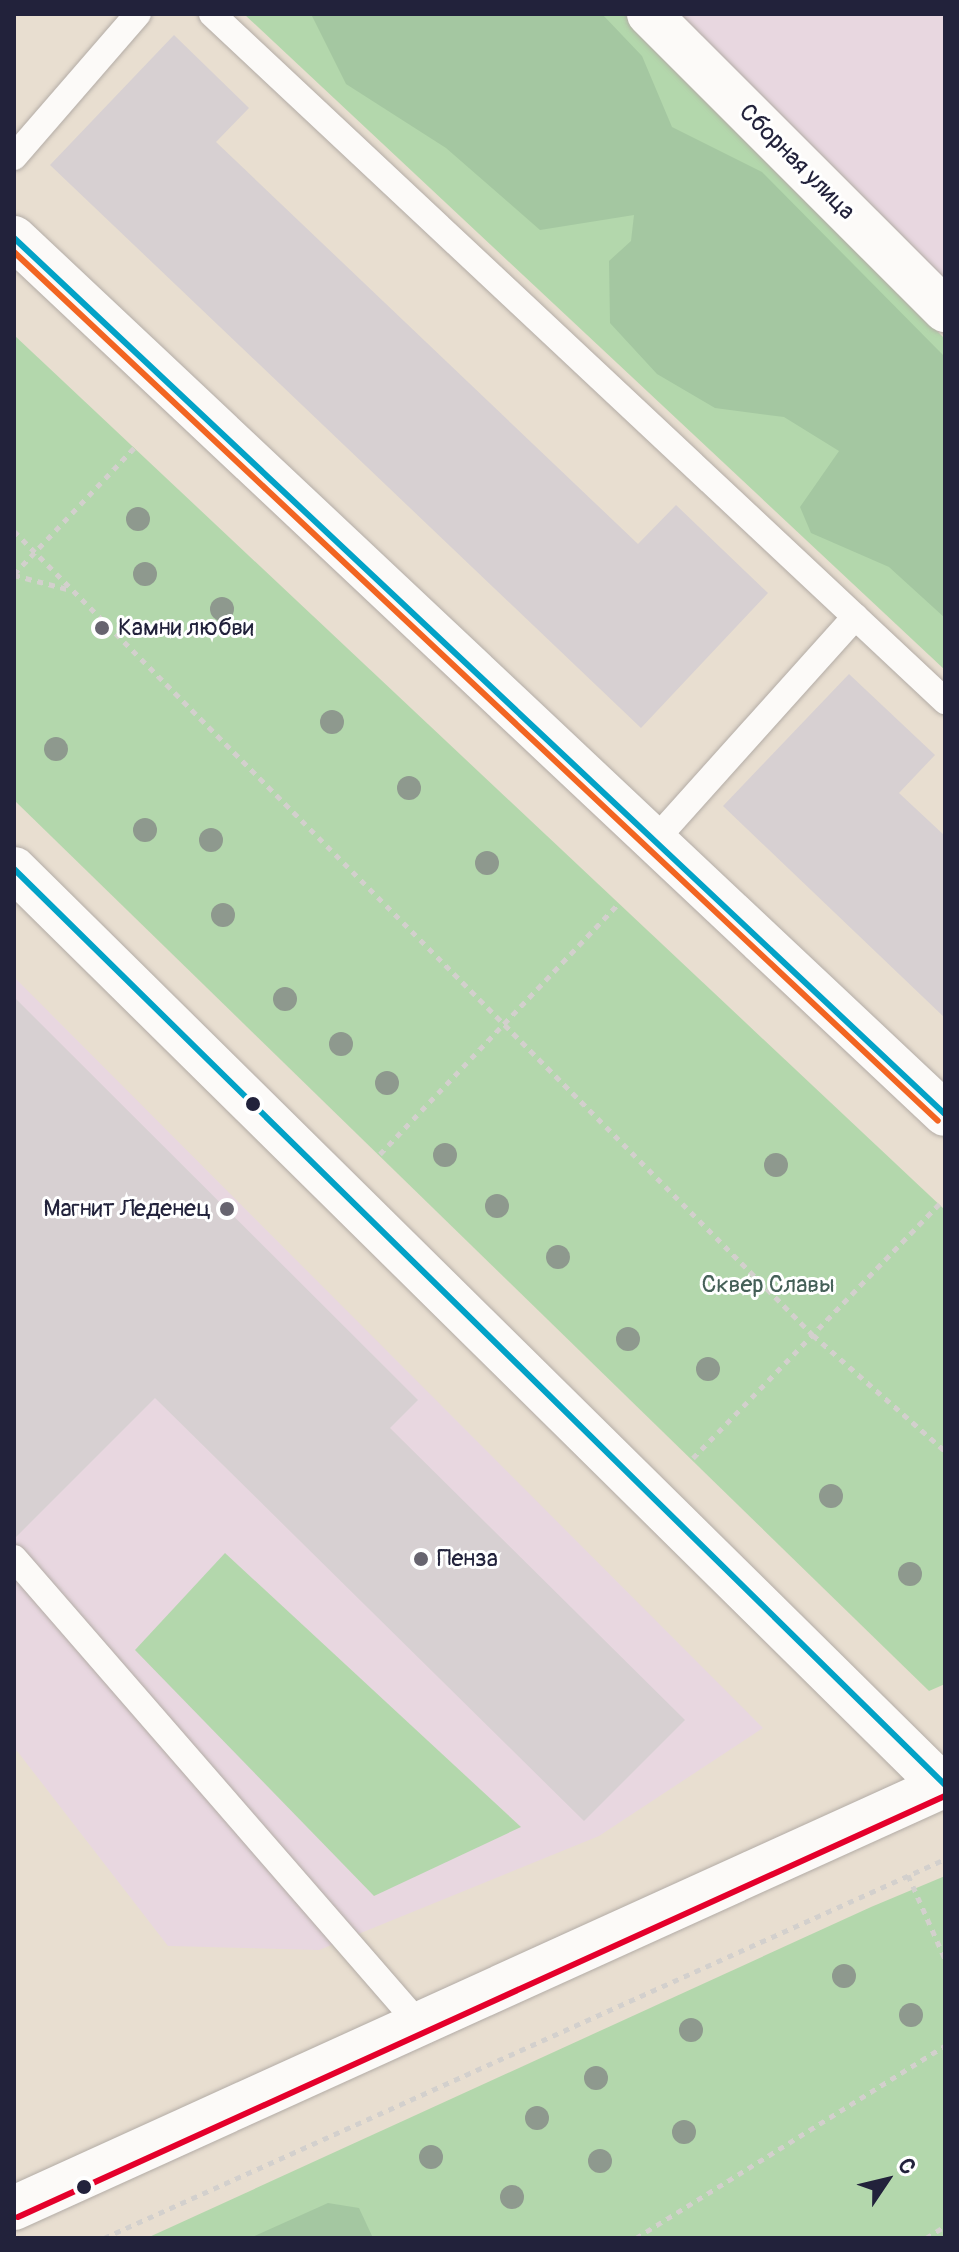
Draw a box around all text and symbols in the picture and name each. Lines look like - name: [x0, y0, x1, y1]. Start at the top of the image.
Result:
- street label: Сборная улица: [733, 98, 861, 226]
- place label: Камни любви: [118, 614, 254, 642]
- marker: Камни любви: [93, 619, 111, 637]
- unlabelled marker: [245, 1096, 261, 1112]
- place label: Магнит Леденец: [43, 1195, 211, 1223]
- marker: Магнит Леденец: [218, 1200, 236, 1218]
- park label: Сквер Славы: [701, 1271, 835, 1299]
- place label: Пенза: [437, 1545, 498, 1573]
- marker: Пенза: [412, 1550, 430, 1568]
- north arrow: [847, 2140, 927, 2220]
- text: С: [891, 2153, 922, 2180]
- unlabelled marker: [76, 2179, 92, 2195]

